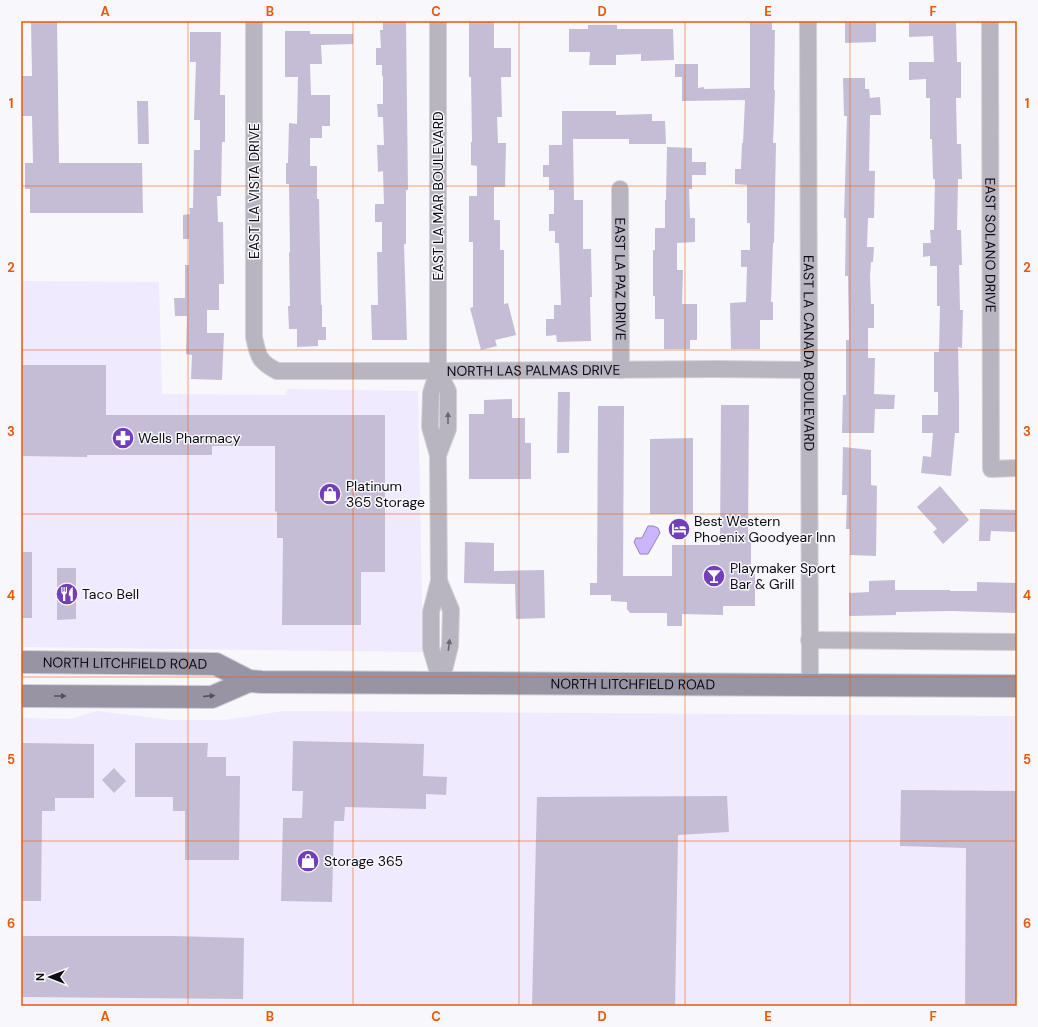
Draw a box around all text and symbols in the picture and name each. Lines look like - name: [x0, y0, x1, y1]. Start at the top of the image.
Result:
- text: A: [100, 3, 110, 20]
- text: B: [266, 3, 274, 20]
- text: C: [431, 3, 441, 20]
- text: D: [597, 3, 607, 20]
- text: E: [764, 3, 772, 20]
- text: F: [929, 3, 937, 20]
- text: 1: [9, 95, 13, 112]
- text: 1: [1025, 95, 1029, 112]
- street label: EAST LA MAR BOULEVARD: [429, 111, 447, 281]
- street label: EAST LA VISTA DRIVE: [245, 123, 263, 259]
- street label: EAST SOLANO DRIVE: [981, 177, 1000, 313]
- street label: EAST LA PAZ DRIVE: [611, 217, 630, 341]
- street label: EAST LA CANADA BOULEVARD: [800, 255, 818, 451]
- text: 2: [7, 259, 15, 276]
- text: 2: [1023, 259, 1031, 276]
- street label: NORTH LAS PALMAS DRIVE: [447, 361, 621, 380]
- one-way arrow: [445, 411, 451, 424]
- text: 3: [7, 423, 15, 440]
- text: 3: [1023, 423, 1031, 440]
- pharmacy icon: Wells Pharmacy: [110, 425, 136, 451]
- place label: Wells Pharmacy: [138, 429, 241, 447]
- place label: Platinum 365 Storage: [346, 477, 425, 511]
- shop icon: Platinum 365 Storage: [317, 481, 343, 507]
- place label: Best Western Phoenix Goodyear Inn: [694, 512, 835, 546]
- hotel icon: Best Western Phoenix Goodyear Inn: [666, 516, 692, 542]
- place label: Playmaker Sport Bar & Grill: [730, 559, 836, 593]
- bar icon: Playmaker Sport Bar & Grill: [701, 563, 727, 589]
- restaurant icon: Taco Bell: [54, 581, 80, 607]
- place label: Taco Bell: [82, 585, 139, 603]
- text: 4: [7, 587, 15, 604]
- text: 4: [1023, 587, 1031, 604]
- one-way arrow: [446, 639, 452, 651]
- street label: NORTH LITCHFIELD ROAD: [43, 653, 207, 673]
- street label: NORTH LITCHFIELD ROAD: [551, 675, 715, 693]
- one-way arrow: [54, 693, 67, 699]
- one-way arrow: [203, 693, 215, 700]
- text: 5: [7, 751, 15, 768]
- text: 5: [1023, 751, 1031, 768]
- shop icon: Storage 365: [295, 848, 321, 874]
- place label: Storage 365: [324, 852, 403, 870]
- text: 6: [7, 915, 15, 932]
- text: 6: [1023, 915, 1031, 932]
- north arrow: [30, 957, 70, 997]
- text: N: [33, 973, 47, 981]
- text: A: [100, 1008, 110, 1025]
- text: B: [266, 1008, 274, 1025]
- text: C: [431, 1008, 441, 1025]
- text: D: [597, 1008, 607, 1025]
- text: E: [764, 1008, 772, 1025]
- text: F: [929, 1008, 937, 1025]

